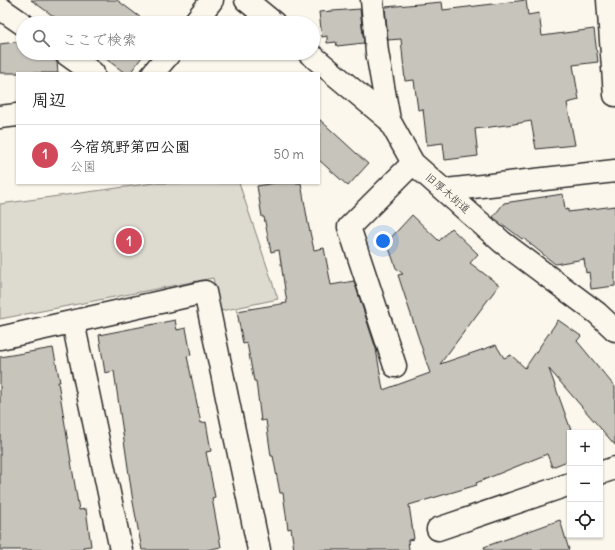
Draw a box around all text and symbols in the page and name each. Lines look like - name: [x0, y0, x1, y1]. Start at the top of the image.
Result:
- search box: [16, 16, 320, 60]
- icon: search: [30, 27, 52, 49]
- text: ここで検索: [62, 30, 137, 49]
- text: 周辺: [32, 89, 66, 111]
- text: 今宿筑野第四公園: [70, 137, 190, 156]
- text: 1: [42, 146, 48, 163]
- text: 50 m: [273, 146, 304, 163]
- text: 公園: [70, 158, 96, 175]
- street label: 旧厚木街道: [423, 170, 473, 216]
- pin: 1: [116, 226, 142, 256]
- your location: [373, 231, 393, 251]
- map controls: [567, 430, 603, 538]
- button: +: [567, 430, 603, 466]
- button: −: [567, 466, 603, 502]
- button: locate: [567, 502, 603, 538]

